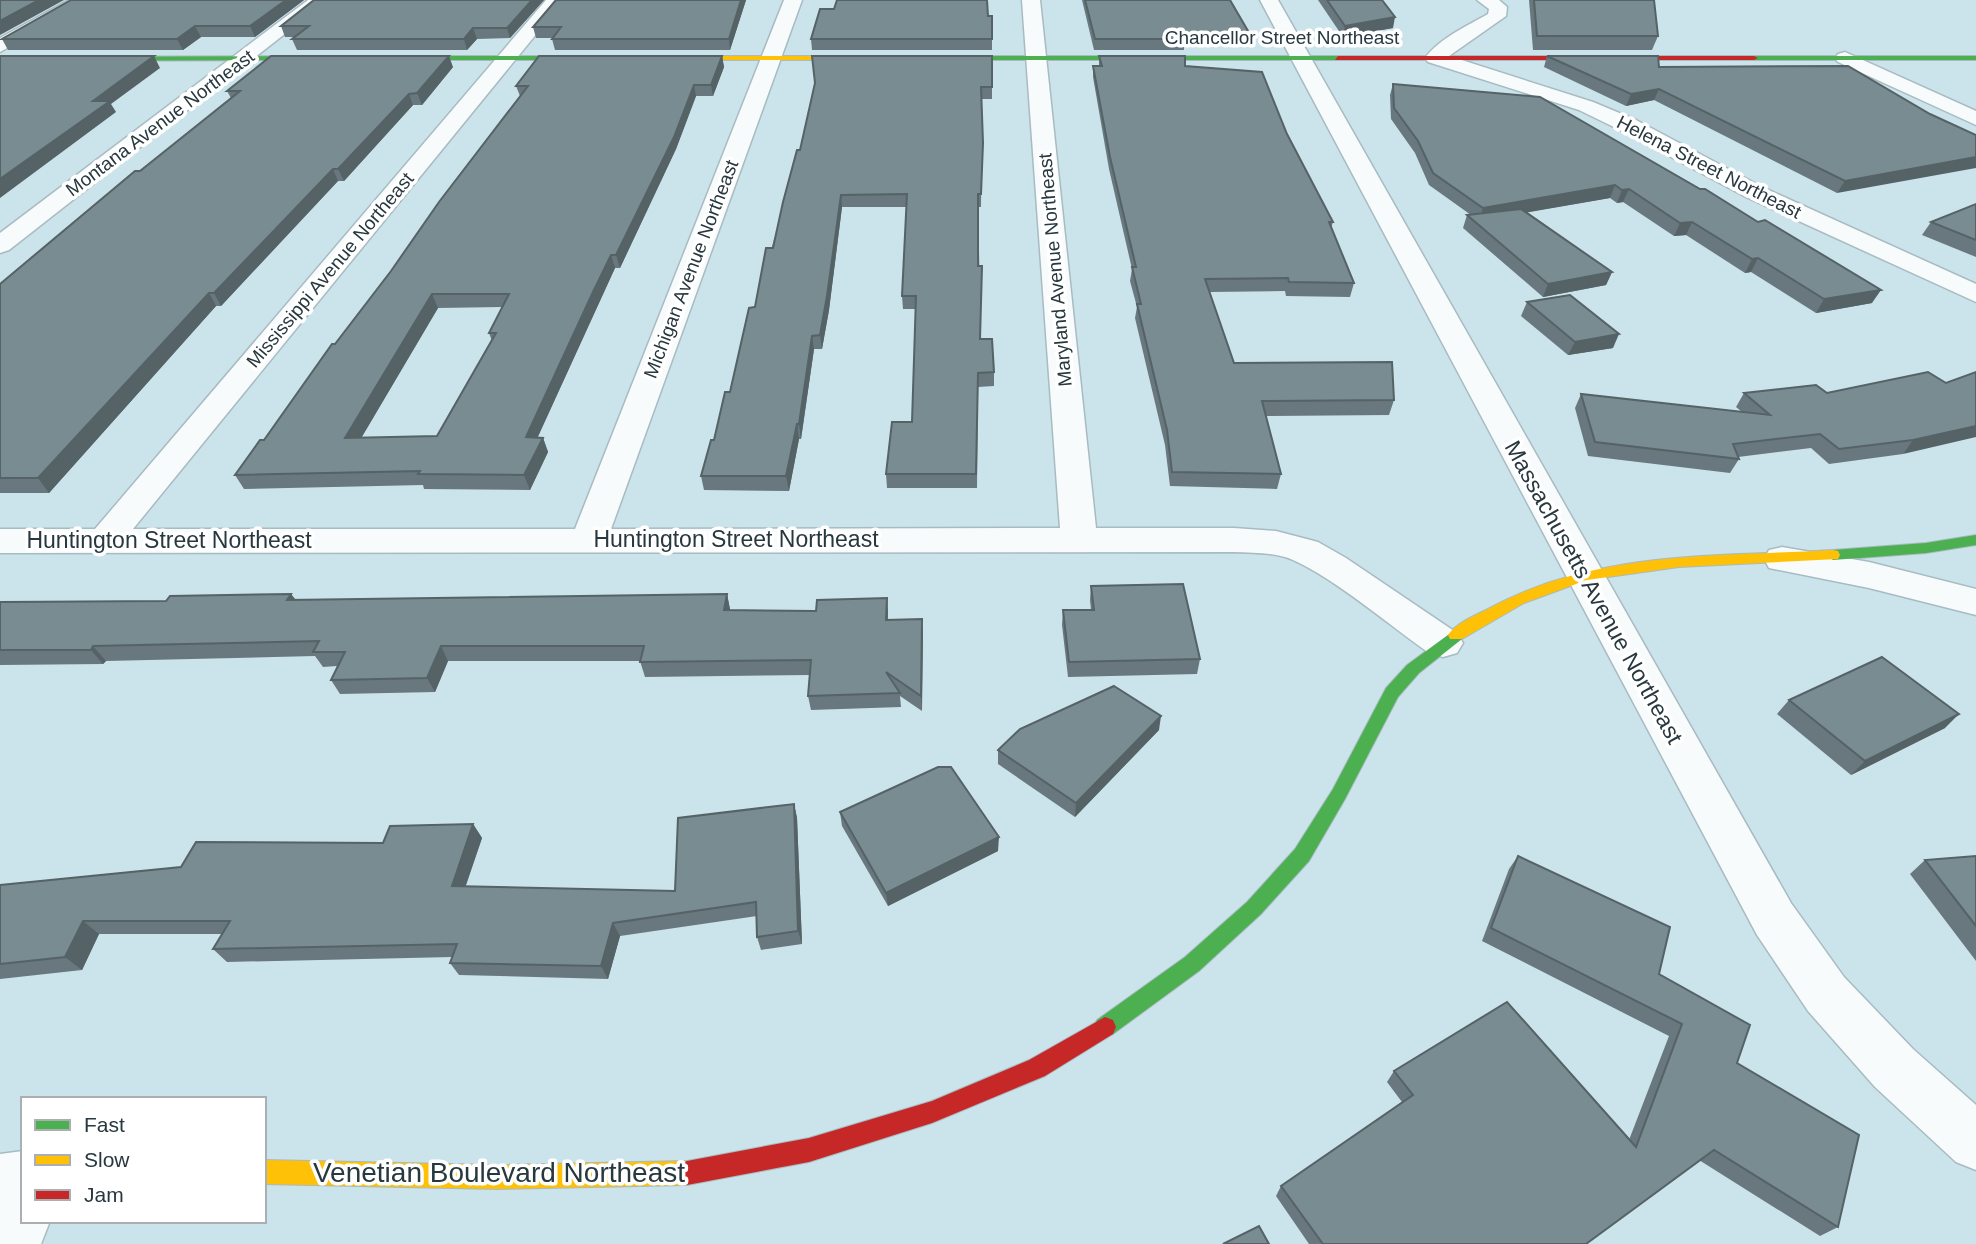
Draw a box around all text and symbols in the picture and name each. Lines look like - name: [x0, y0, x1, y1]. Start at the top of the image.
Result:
- street label: Chancellor Street Northeast: [1165, 27, 1400, 48]
- street label: Montana Avenue Northeast: [62, 45, 259, 201]
- street label: Helena Street Northeast: [1613, 111, 1805, 223]
- street label: Maryland Avenue Northeast: [1034, 152, 1076, 388]
- street label: Michigan Avenue Northeast: [640, 156, 743, 381]
- street label: Mississippi Avenue Northeast: [242, 168, 418, 372]
- street label: Massachusetts Avenue Northeast: [1500, 436, 1689, 748]
- street label: Huntington Street Northeast: [593, 526, 879, 552]
- street label: Huntington Street Northeast: [26, 527, 312, 553]
- legend: [21, 1097, 266, 1223]
- text: Fast: [84, 1113, 125, 1136]
- text: Slow: [84, 1148, 130, 1171]
- street label: Venetian Boulevard Northeast: [313, 1157, 685, 1188]
- text: Jam: [84, 1183, 124, 1206]

